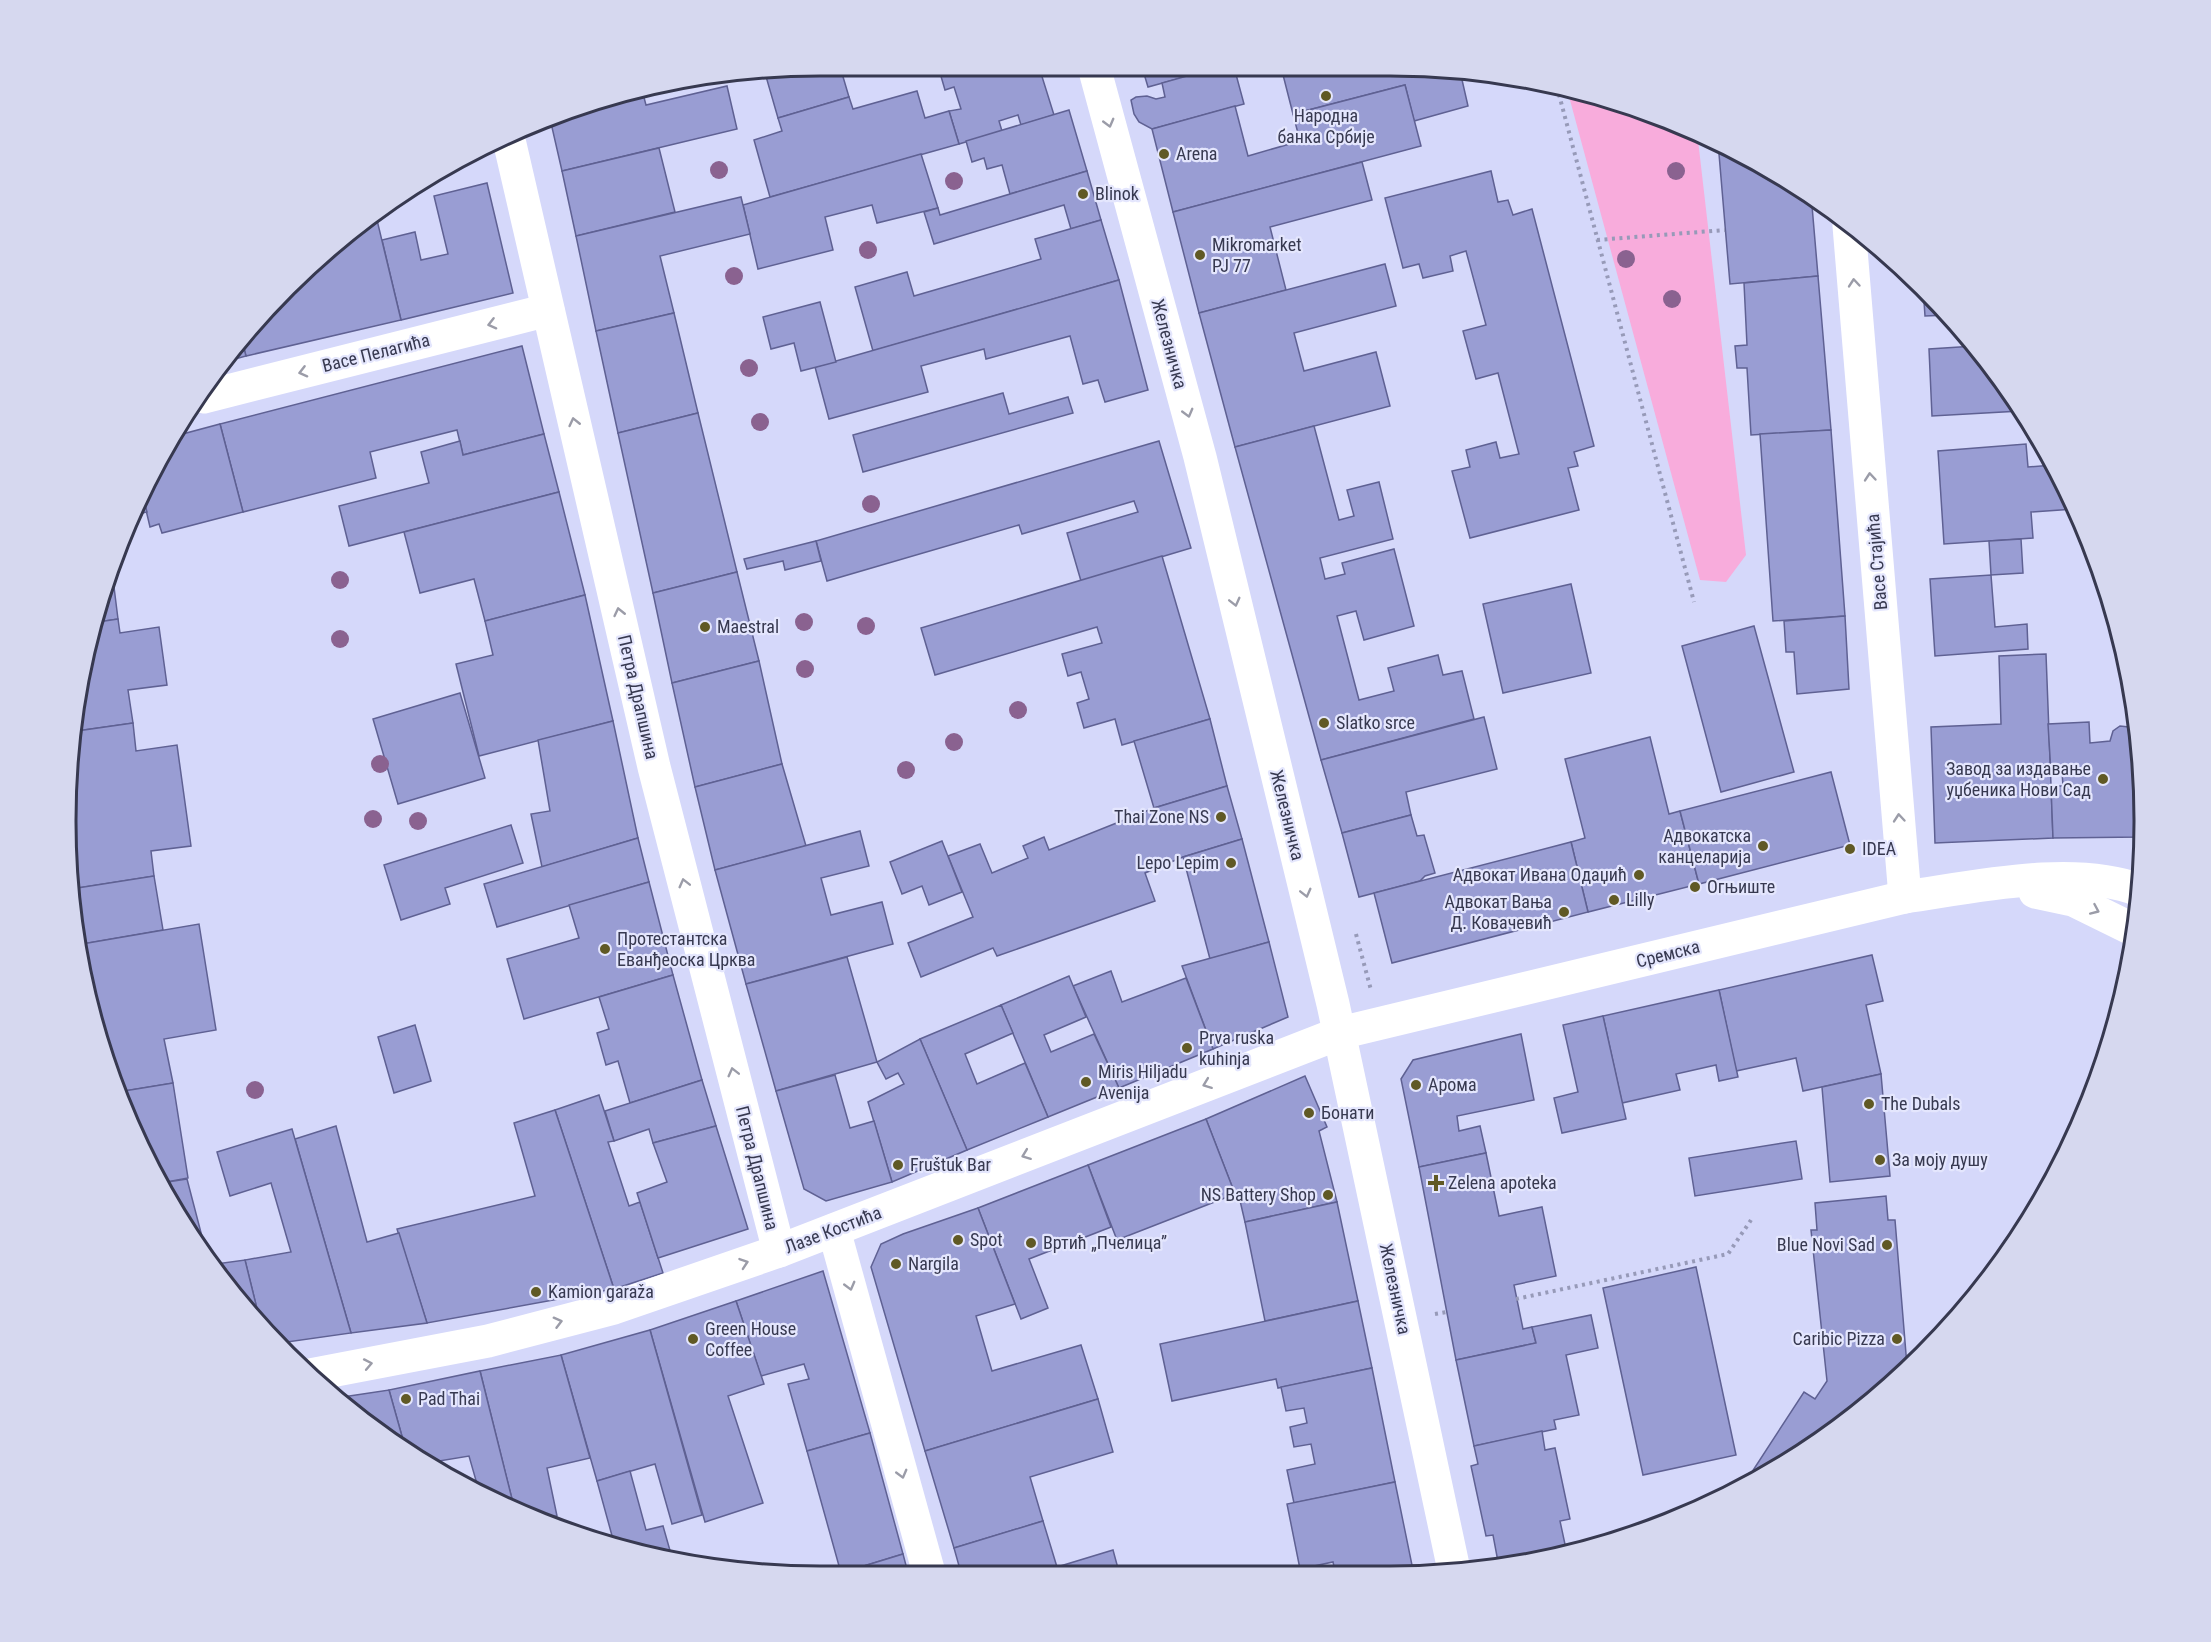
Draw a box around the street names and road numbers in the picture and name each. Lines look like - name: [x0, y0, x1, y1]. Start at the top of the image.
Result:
- street label: Железничка: [1147, 297, 1192, 391]
- street label: Васе Пелагића: [320, 329, 432, 376]
- street label: Васе Стајића: [1862, 513, 1891, 611]
- street label: Петра Драпшина: [614, 633, 663, 761]
- street label: Железничка: [1266, 768, 1309, 862]
- street label: Сремска: [1634, 935, 1702, 972]
- street label: Петра Драпшина: [732, 1104, 783, 1232]
- street label: Лазе Костића: [781, 1201, 884, 1258]
- street label: Железничка: [1376, 1242, 1415, 1336]

